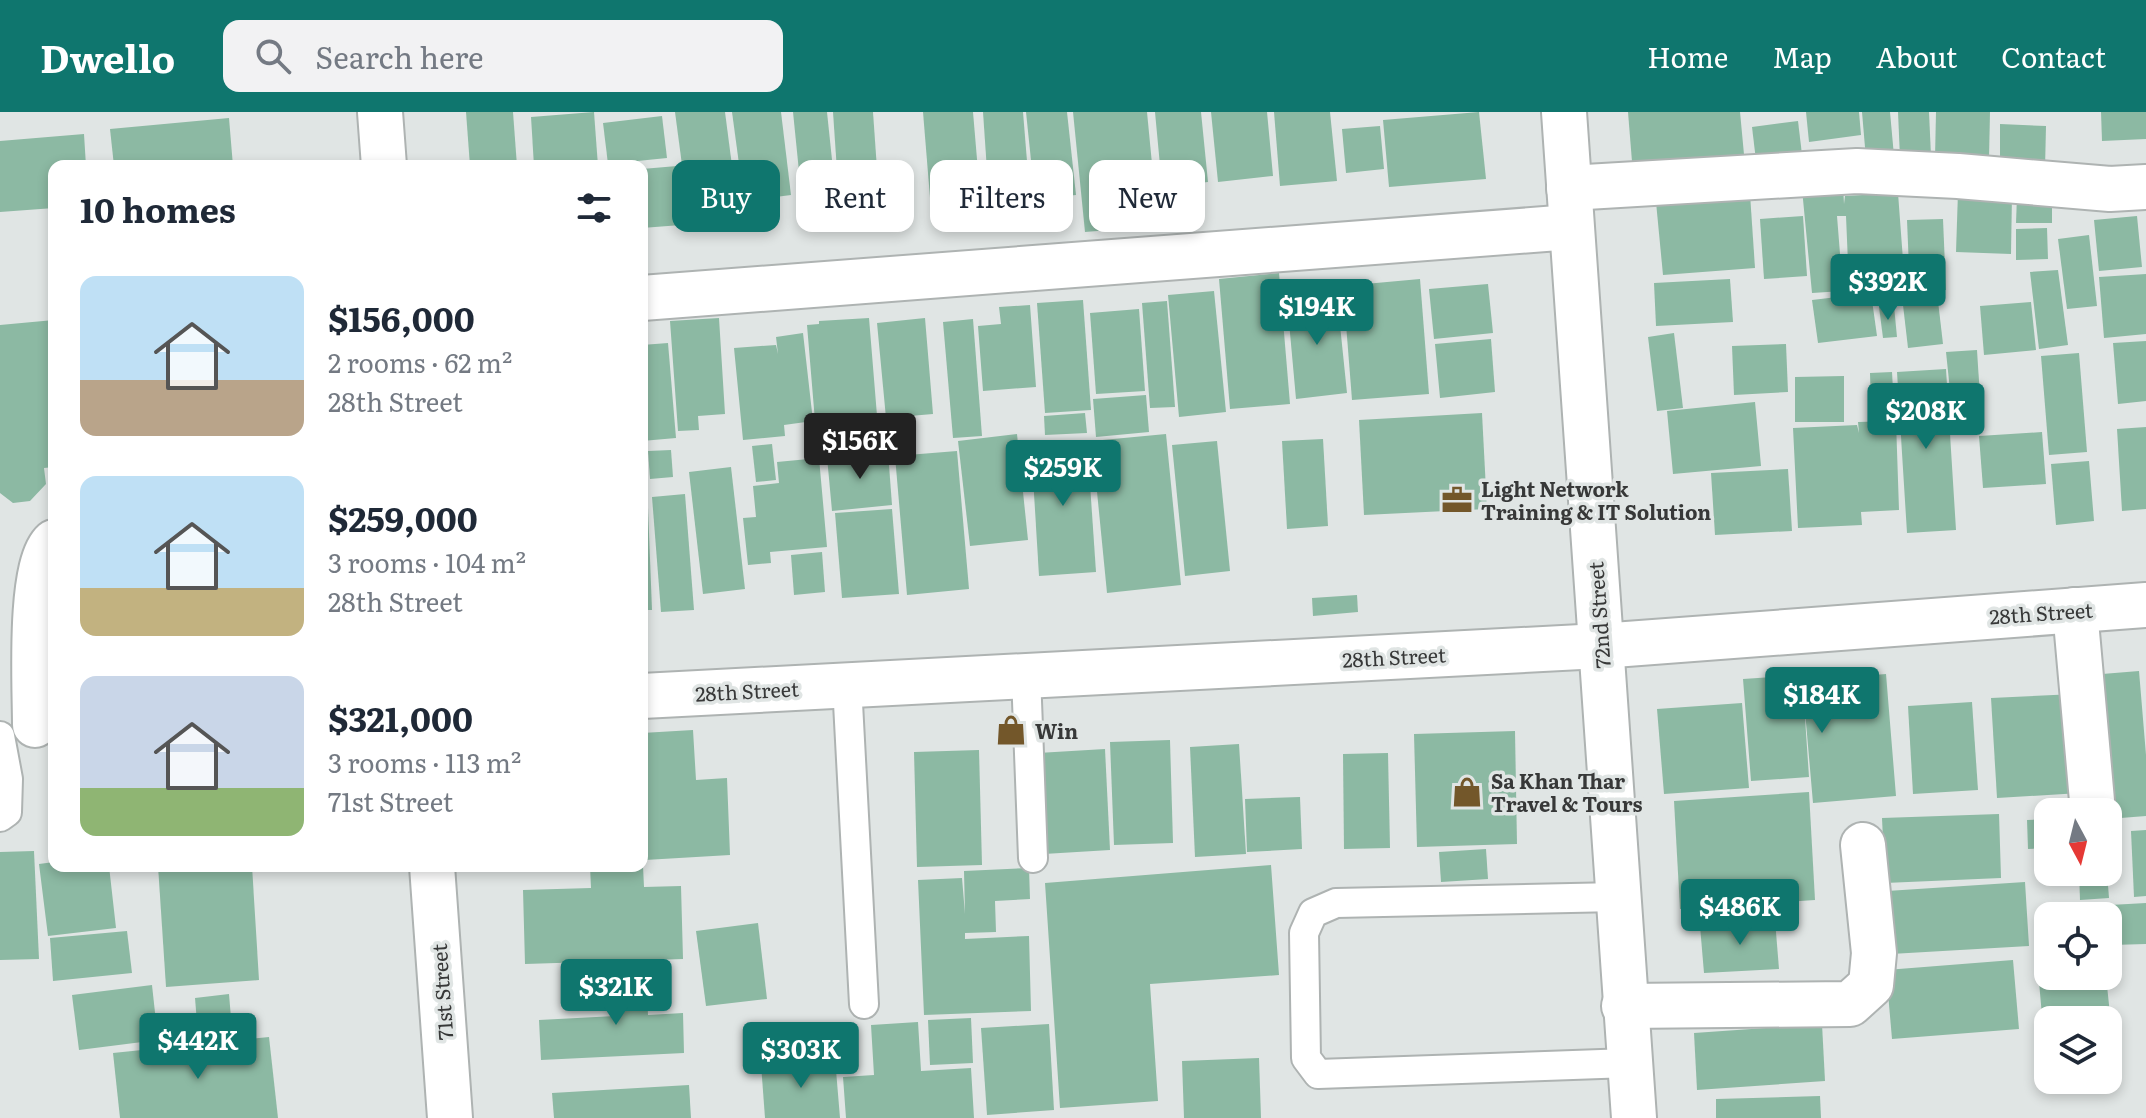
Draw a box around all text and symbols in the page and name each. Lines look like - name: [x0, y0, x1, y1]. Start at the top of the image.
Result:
- search box: [223, 20, 783, 92]
- text: Dwello: [40, 28, 175, 85]
- icon: search: [251, 34, 295, 78]
- text: Search here: [315, 34, 484, 78]
- text: Home: [1647, 35, 1728, 77]
- text: Map: [1772, 35, 1832, 77]
- text: About: [1876, 35, 1957, 77]
- text: Contact: [2001, 35, 2106, 77]
- chip: Buy: [672, 160, 780, 232]
- chip: Rent: [796, 160, 914, 232]
- chip: Filters: [930, 160, 1073, 232]
- chip: New: [1089, 160, 1205, 232]
- text: 10 homes: [80, 183, 236, 233]
- icon: filters: [572, 186, 616, 230]
- pin: $392K: [1832, 254, 1944, 322]
- text: $392K: [1849, 260, 1927, 299]
- pin: $194K: [1261, 279, 1373, 347]
- text: $194K: [1278, 285, 1356, 324]
- text: $156,000: [328, 292, 475, 342]
- icon: home: [144, 308, 240, 404]
- text: 2 rooms · 62 m²: [328, 342, 512, 381]
- text: 28th Street: [328, 381, 463, 420]
- pin: $208K: [1870, 383, 1982, 451]
- text: $208K: [1885, 389, 1967, 428]
- pin: $156K: [804, 413, 916, 481]
- text: $156K: [822, 419, 898, 458]
- pin: $259K: [1007, 440, 1119, 508]
- text: $259K: [1024, 446, 1102, 485]
- place label: Light Network Training & IT Solution: [1481, 473, 1711, 526]
- office icon: Light Network Training & IT Solution: [1440, 483, 1474, 517]
- text: $259,000: [328, 492, 478, 542]
- icon: home: [144, 508, 240, 604]
- text: 3 rooms · 104 m²: [328, 542, 526, 581]
- street label: 72nd Street: [1579, 561, 1617, 669]
- text: 28th Street: [328, 581, 463, 620]
- street label: 28th Street: [1988, 593, 2094, 631]
- street label: 28th Street: [1341, 638, 1447, 674]
- pin: $184K: [1766, 667, 1878, 735]
- street label: 28th Street: [694, 672, 800, 708]
- text: $184K: [1783, 673, 1861, 712]
- text: $321,000: [328, 692, 473, 742]
- icon: home: [144, 708, 240, 804]
- shop icon: Win: [994, 713, 1028, 747]
- place label: Win: [1035, 715, 1078, 745]
- text: 3 rooms · 113 m²: [328, 742, 521, 781]
- place label: Sa Khan Thar Travel & Tours: [1491, 765, 1643, 818]
- shop icon: Sa Khan Thar Travel & Tours: [1450, 775, 1484, 809]
- text: 71st Street: [328, 781, 453, 820]
- north arrow: [2034, 798, 2122, 886]
- map controls: [2034, 798, 2122, 1094]
- pin: $486K: [1684, 879, 1796, 947]
- text: $486K: [1699, 885, 1781, 924]
- button: locate: [2034, 902, 2122, 990]
- street label: 71st Street: [423, 943, 459, 1041]
- pin: $321K: [560, 959, 672, 1027]
- text: $321K: [579, 965, 653, 1004]
- button: layers: [2034, 1006, 2122, 1094]
- pin: $442K: [142, 1013, 254, 1081]
- text: $442K: [157, 1019, 239, 1058]
- pin: $303K: [745, 1022, 857, 1090]
- text: $303K: [761, 1028, 841, 1067]

